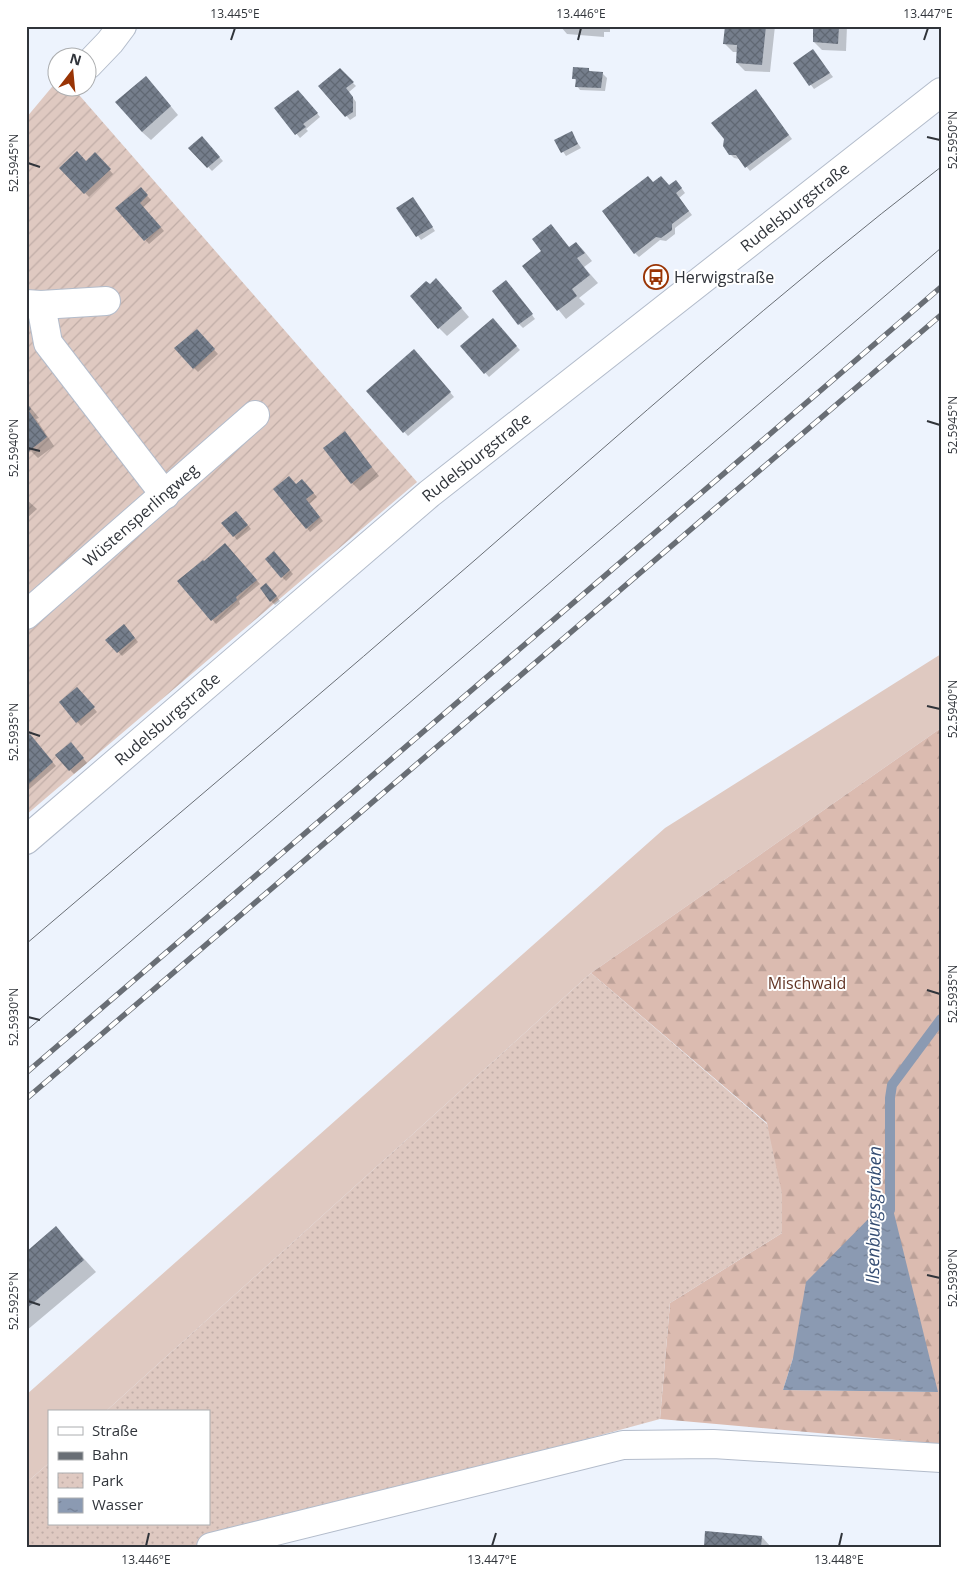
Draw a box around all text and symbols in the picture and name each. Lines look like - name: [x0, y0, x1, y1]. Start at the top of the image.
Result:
- text: 13.445°E: [210, 5, 260, 22]
- text: 13.446°E: [556, 5, 606, 22]
- text: 13.447°E: [903, 5, 953, 22]
- north arrow: [48, 48, 98, 98]
- text: N: [68, 48, 84, 70]
- text: 52.5950°N: [944, 111, 961, 169]
- text: 52.5945°N: [5, 134, 22, 192]
- street label: Rudelsburgstraße: [736, 157, 854, 257]
- bus stop icon: Herwigstraße: [643, 264, 669, 290]
- place label: Herwigstraße: [674, 266, 774, 288]
- text: 52.5945°N: [944, 396, 961, 454]
- street label: Rudelsburgstraße: [417, 407, 535, 507]
- text: 52.5940°N: [5, 419, 22, 477]
- street label: Wüstensperlingweg: [78, 458, 203, 571]
- street label: Rudelsburgstraße: [110, 667, 225, 770]
- text: 52.5940°N: [944, 680, 961, 738]
- text: 52.5935°N: [5, 703, 22, 761]
- text: 52.5935°N: [944, 965, 961, 1023]
- park label: Mischwald: [768, 972, 846, 994]
- text: 52.5930°N: [5, 988, 22, 1046]
- water label: Ilsenburgsgraben: [860, 1146, 886, 1284]
- text: 52.5930°N: [944, 1249, 961, 1307]
- text: 52.5925°N: [5, 1272, 22, 1330]
- legend: [48, 1410, 210, 1526]
- text: Straße: [92, 1420, 138, 1440]
- text: Bahn: [92, 1444, 128, 1464]
- text: Park: [92, 1470, 123, 1490]
- text: Wasser: [92, 1494, 143, 1514]
- text: 13.446°E: [121, 1551, 171, 1568]
- text: 13.447°E: [467, 1551, 517, 1568]
- text: 13.448°E: [814, 1551, 864, 1568]

